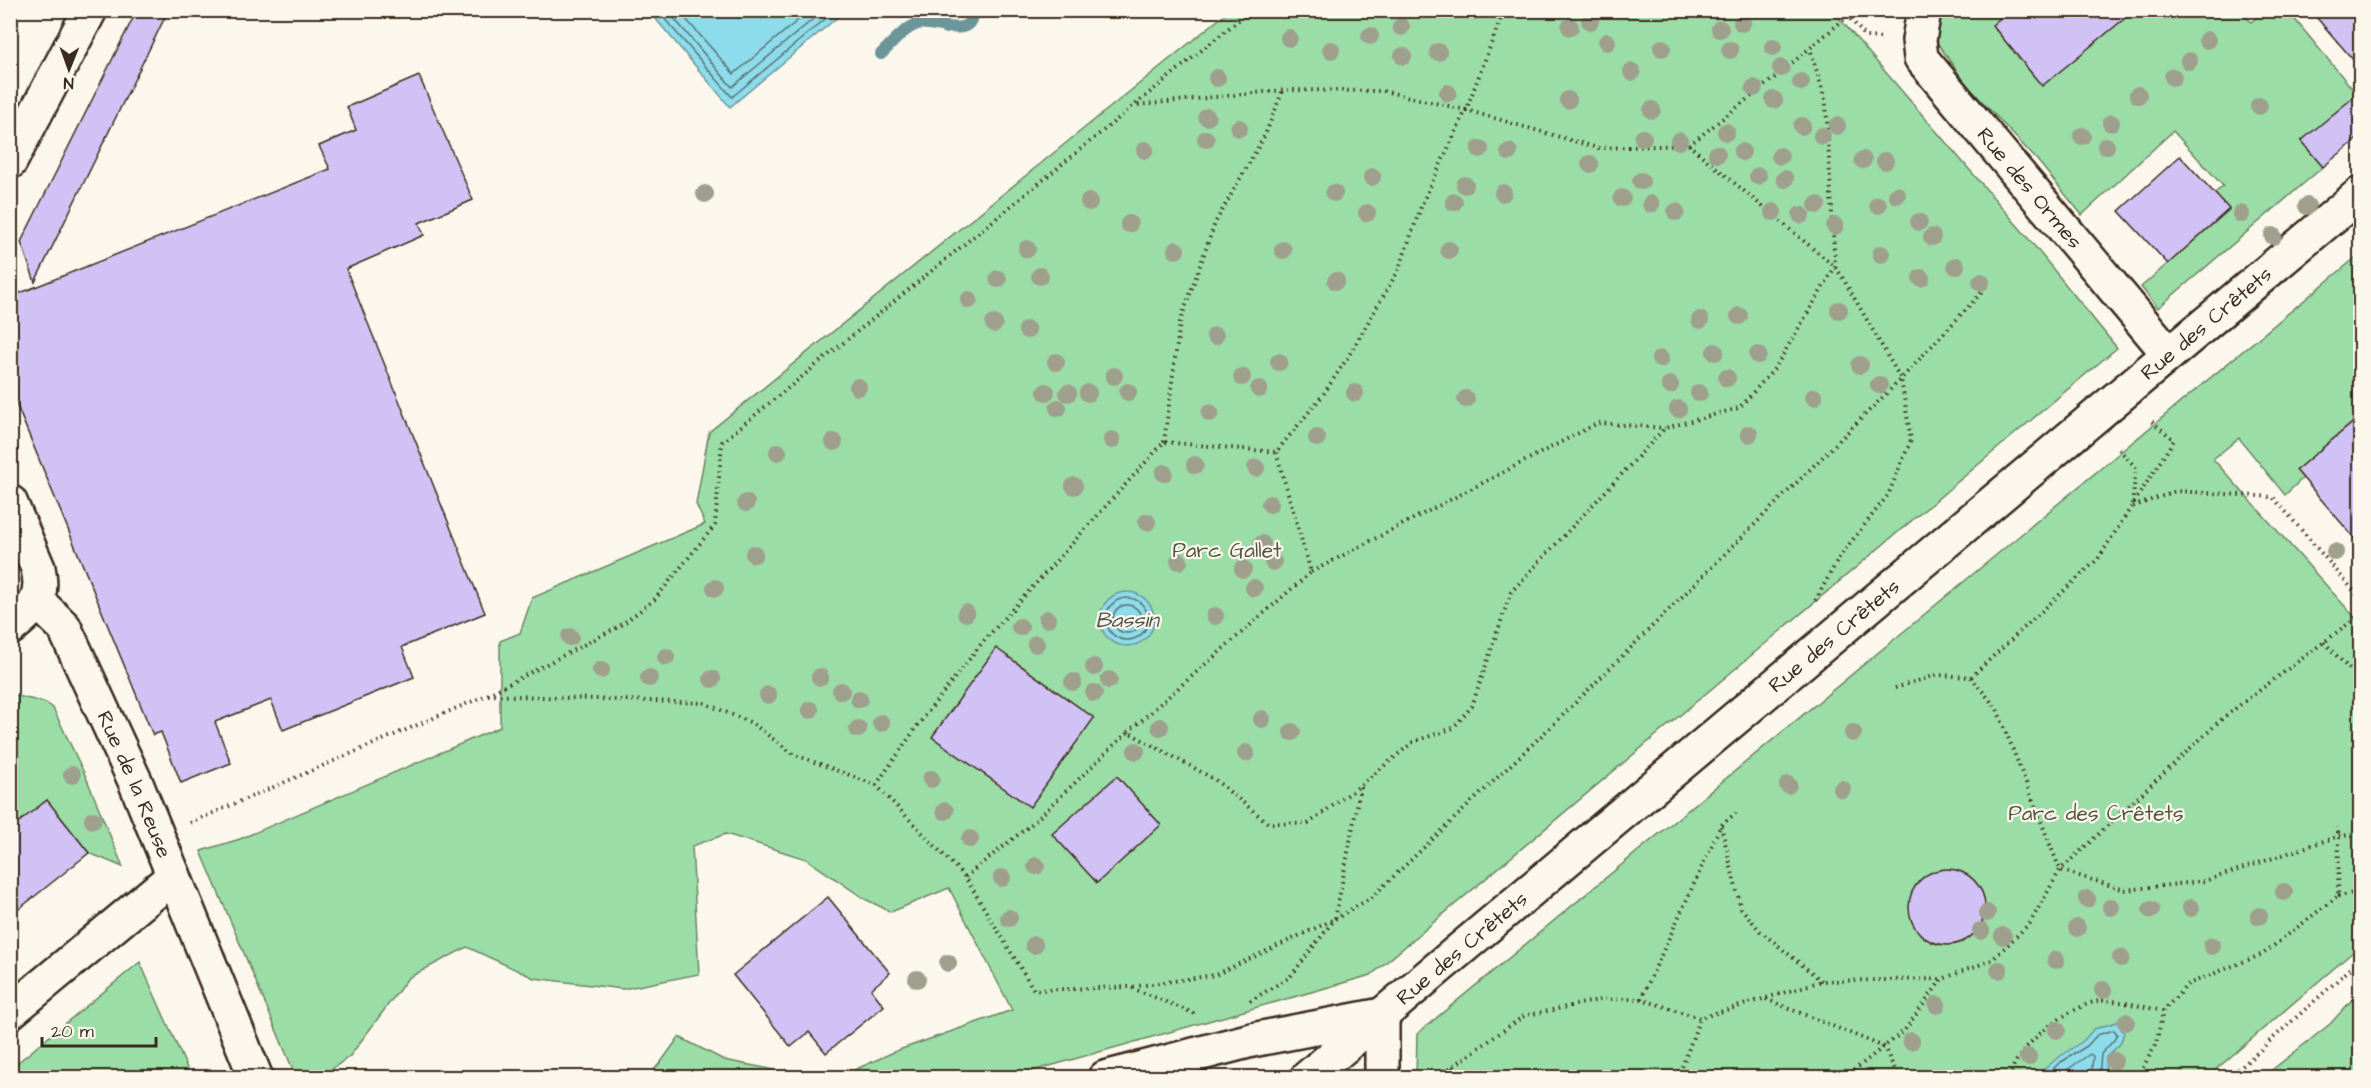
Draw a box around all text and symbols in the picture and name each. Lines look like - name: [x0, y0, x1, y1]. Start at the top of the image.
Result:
- north arrow: [39, 39, 99, 99]
- text: N: [64, 72, 74, 94]
- street label: Rue des Ormes: [1970, 121, 2089, 255]
- street label: Rue des Crêtets: [2135, 260, 2278, 387]
- park label: Parc Gallet: [1172, 536, 1282, 565]
- street label: Rue des Crêtets: [1762, 572, 1906, 700]
- water label: Bassin: [1095, 605, 1161, 636]
- street label: Rue de la Reuse: [90, 706, 179, 862]
- park label: Parc des Crêtets: [2008, 799, 2184, 828]
- street label: Rue des Crêtets: [1390, 885, 1534, 1012]
- scale bar: [42, 1010, 156, 1048]
- text: 20 m: [51, 1019, 94, 1044]

